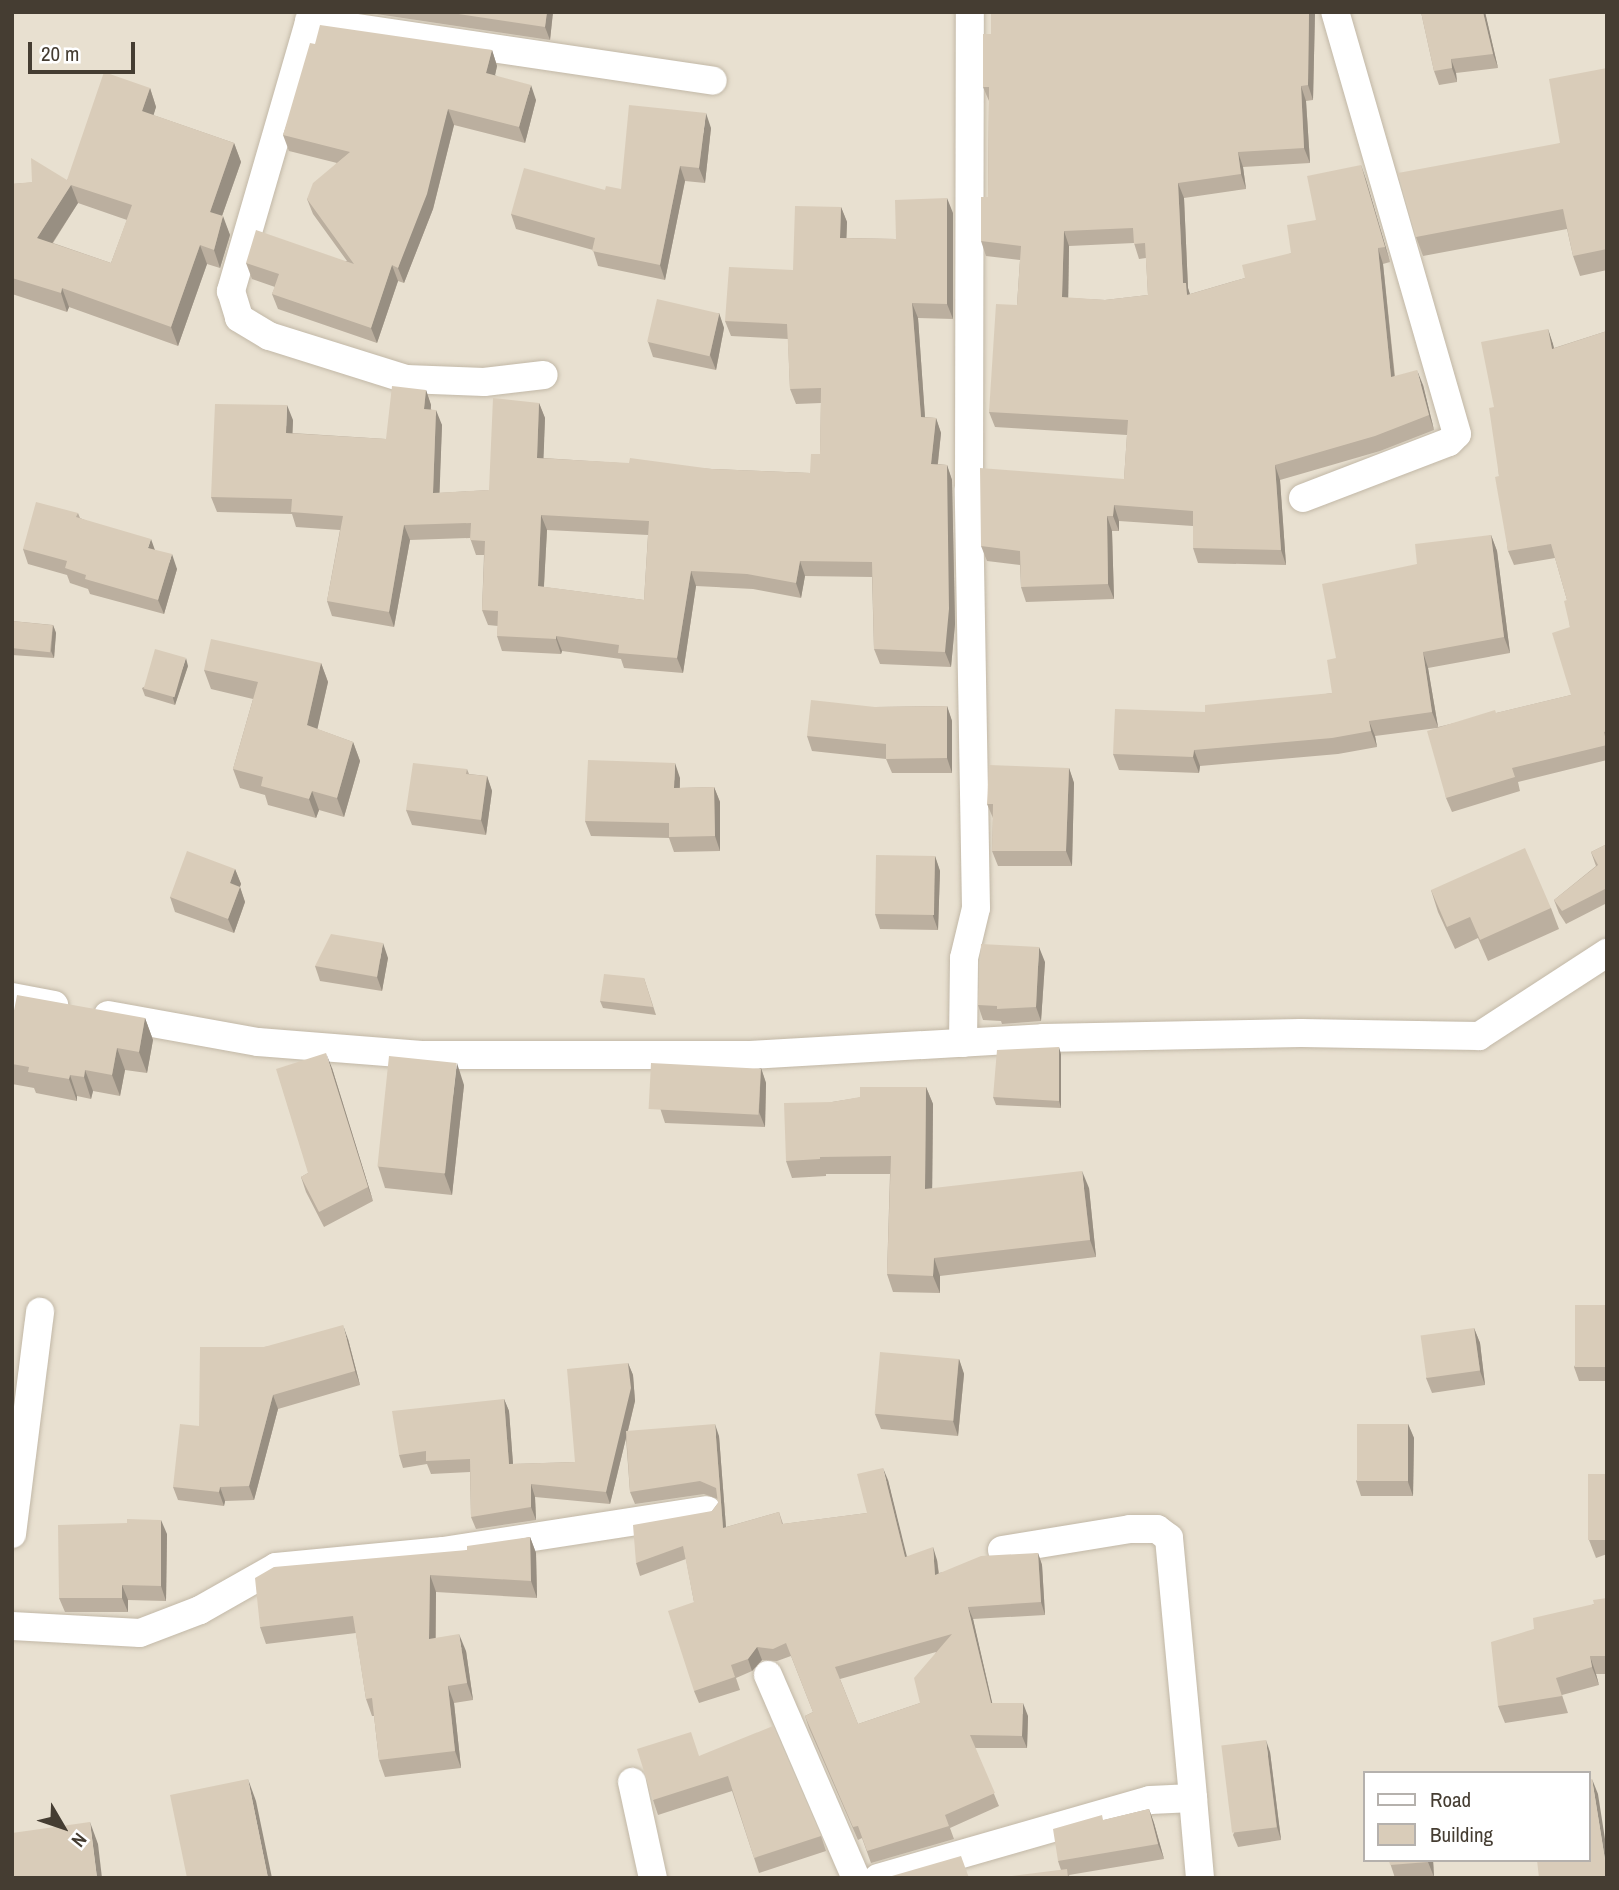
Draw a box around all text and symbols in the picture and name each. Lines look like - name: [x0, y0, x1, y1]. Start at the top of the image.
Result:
- scale bar: [32, 28, 138, 72]
- text: 20 m: [41, 39, 79, 68]
- legend: [1364, 1771, 1591, 1862]
- text: Road: [1430, 1785, 1471, 1814]
- north arrow: [28, 1792, 98, 1862]
- text: Building: [1430, 1820, 1493, 1849]
- text: N: [66, 1828, 93, 1853]

